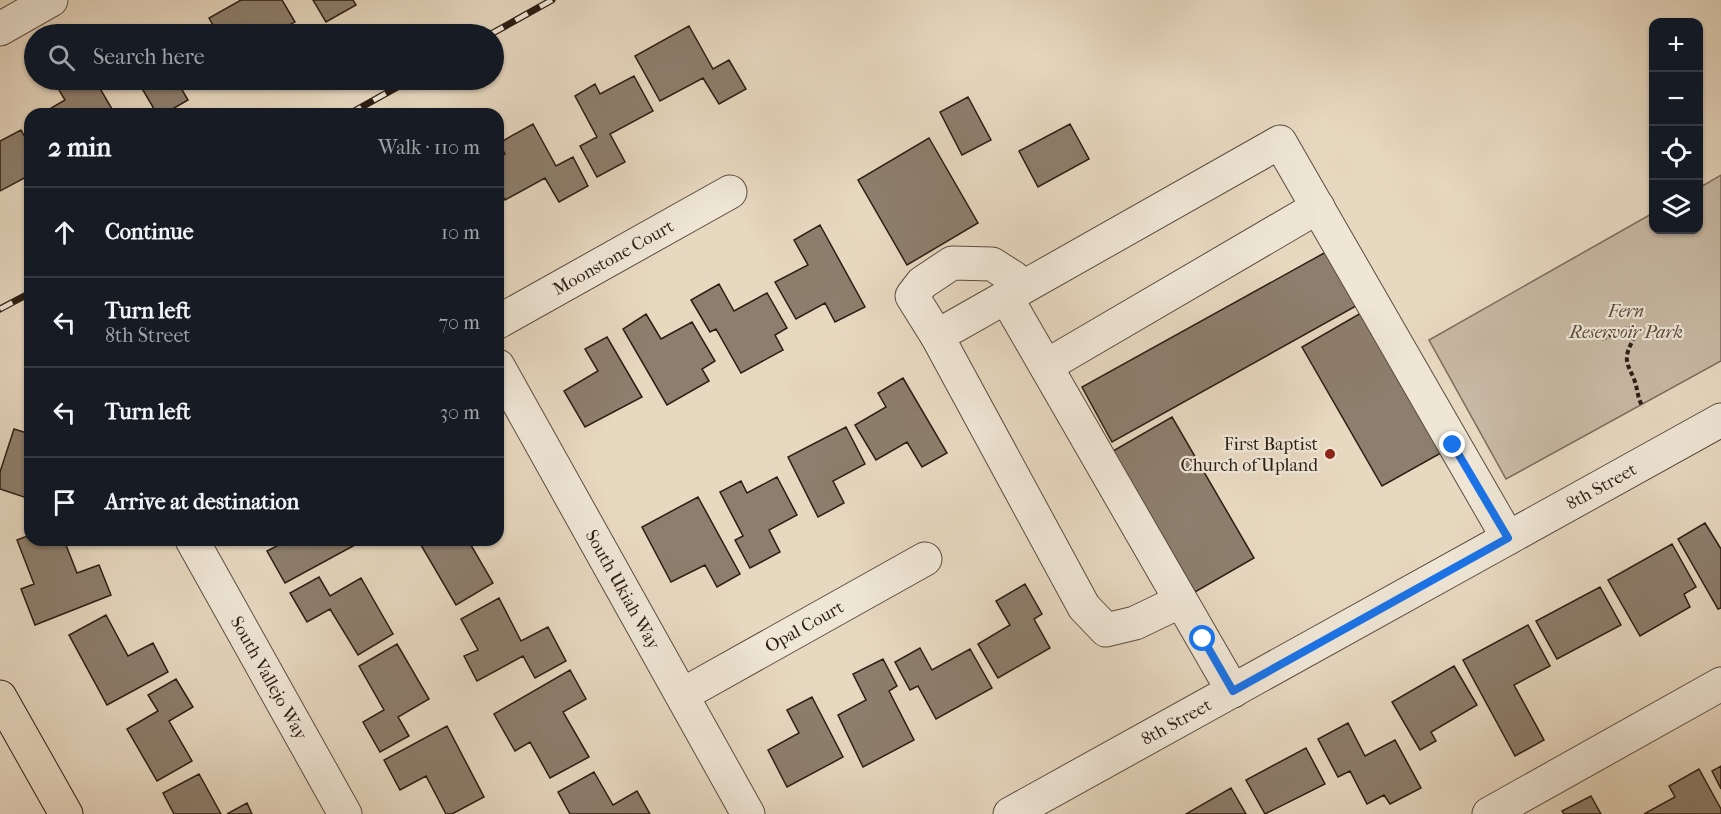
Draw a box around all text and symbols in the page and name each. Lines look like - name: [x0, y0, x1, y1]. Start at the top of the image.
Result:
- map controls: [1649, 18, 1703, 234]
- button: +: [1649, 18, 1703, 72]
- search box: [24, 24, 504, 90]
- icon: search: [45, 41, 78, 74]
- text: Search here: [93, 44, 205, 70]
- button: −: [1649, 72, 1703, 126]
- button: locate: [1649, 126, 1703, 180]
- text: 2 min: [48, 132, 111, 163]
- text: Walk · 110 m: [378, 136, 480, 159]
- button: layers: [1649, 180, 1703, 234]
- street label: Moonstone Court: [549, 215, 678, 300]
- icon: ahead: [48, 216, 81, 249]
- text: Continue: [105, 219, 194, 245]
- text: 10 m: [441, 221, 480, 244]
- text: Turn left: [105, 298, 191, 324]
- park label: Fern Reservoir Park: [1568, 301, 1683, 343]
- icon: left: [48, 306, 81, 339]
- text: 70 m: [438, 311, 480, 334]
- text: 8th Street: [105, 324, 191, 347]
- icon: left: [48, 396, 81, 429]
- text: Turn left: [105, 399, 191, 425]
- text: 30 m: [440, 401, 480, 424]
- route end: [1439, 431, 1465, 457]
- place label: First Baptist Church of Upland: [1181, 434, 1319, 476]
- marker: First Baptist Church of Upland: [1323, 447, 1337, 461]
- street label: 8th Street: [1563, 458, 1641, 514]
- icon: arrive: [48, 486, 81, 519]
- text: Arrive at destination: [105, 489, 299, 515]
- street label: South Ukiah Way: [581, 526, 665, 654]
- street label: Opal Court: [761, 596, 848, 657]
- street label: South Vallejo Way: [226, 613, 313, 745]
- route start: [1189, 625, 1215, 651]
- street label: 8th Street: [1137, 694, 1215, 750]

